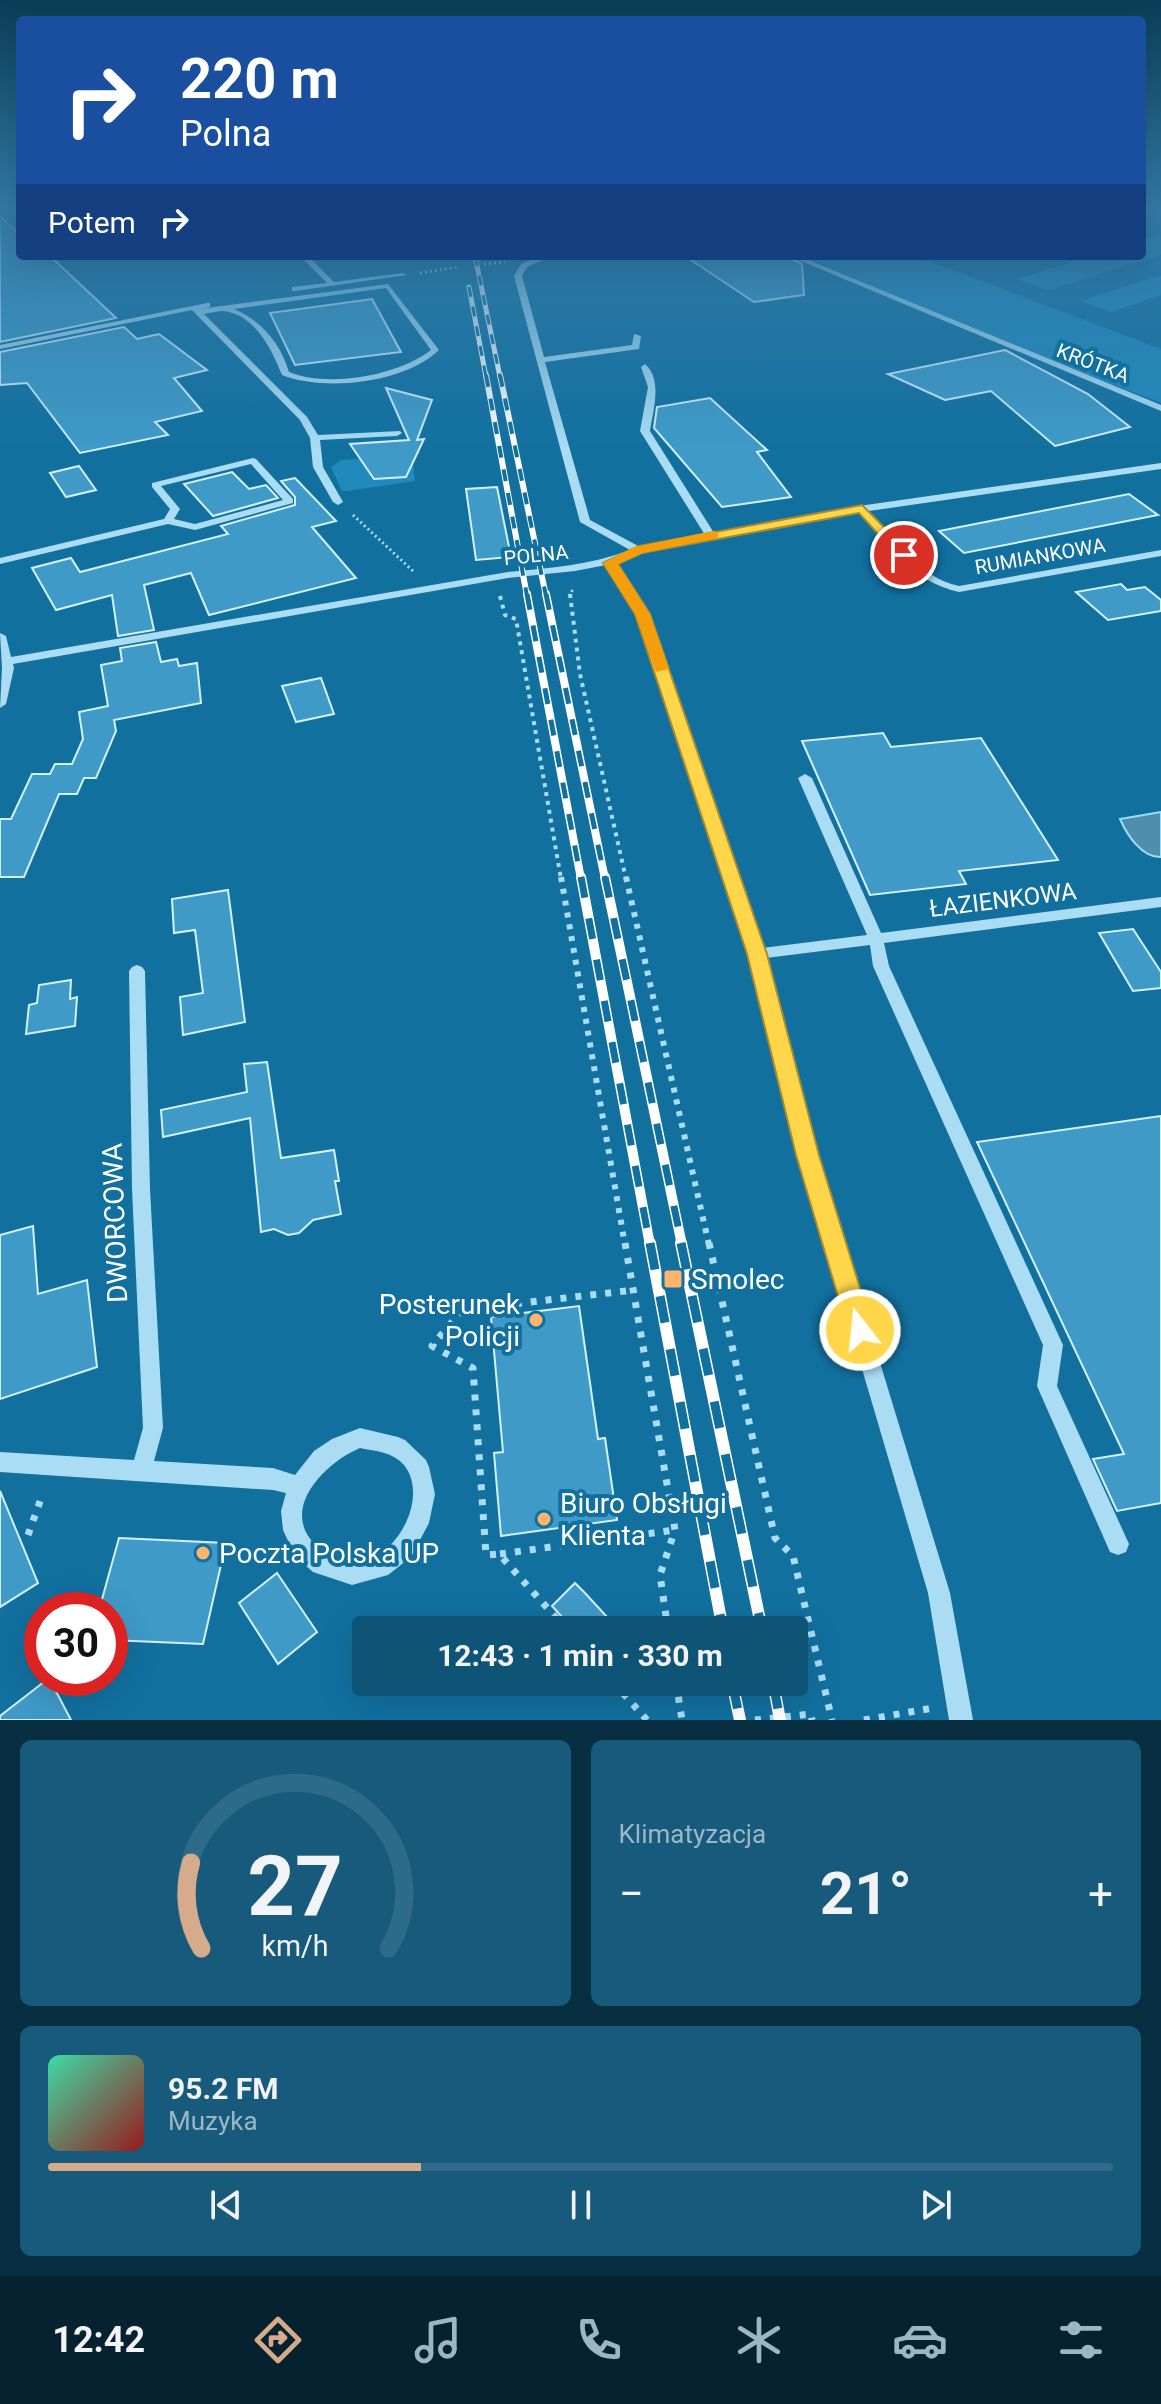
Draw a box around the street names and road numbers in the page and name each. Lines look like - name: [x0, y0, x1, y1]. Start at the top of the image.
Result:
- street label: KRÓTKA: [1053, 338, 1133, 388]
- street label: RUMIANKOWA: [973, 533, 1107, 579]
- street label: POLNA: [503, 540, 569, 570]
- street label: ŁAZIENKOWA: [928, 877, 1078, 923]
- street label: DWORCOWA: [96, 1143, 134, 1303]

